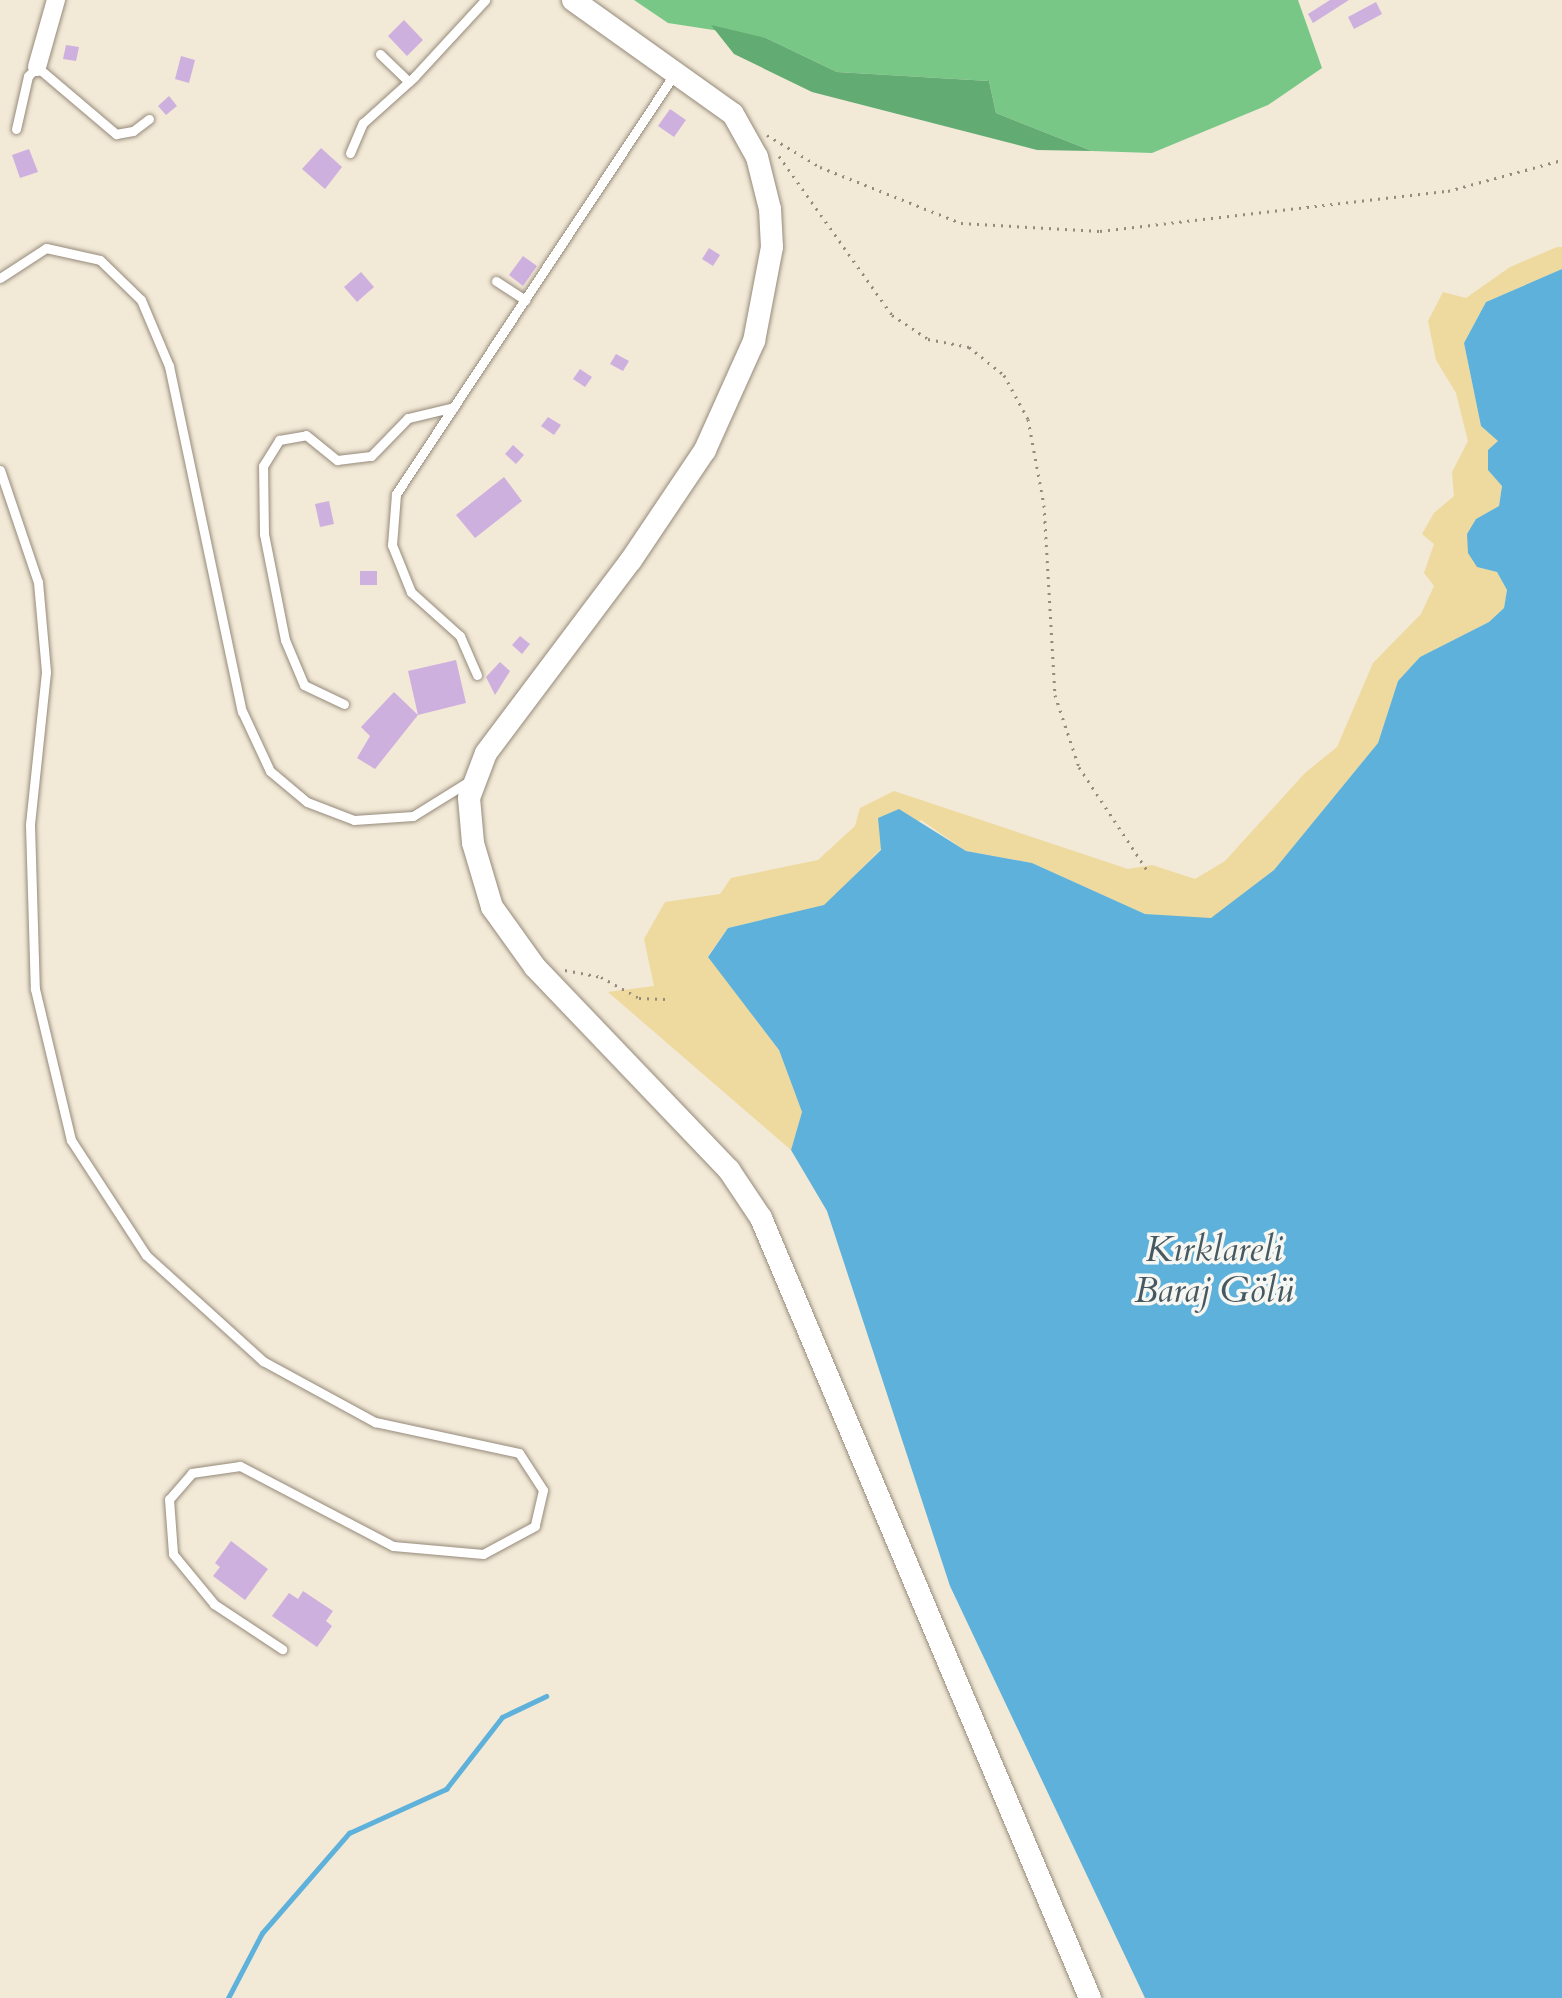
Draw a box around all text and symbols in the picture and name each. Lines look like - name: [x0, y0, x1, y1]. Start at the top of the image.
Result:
- water label: Kırklareli Baraj Gölü: [1134, 1227, 1294, 1312]

